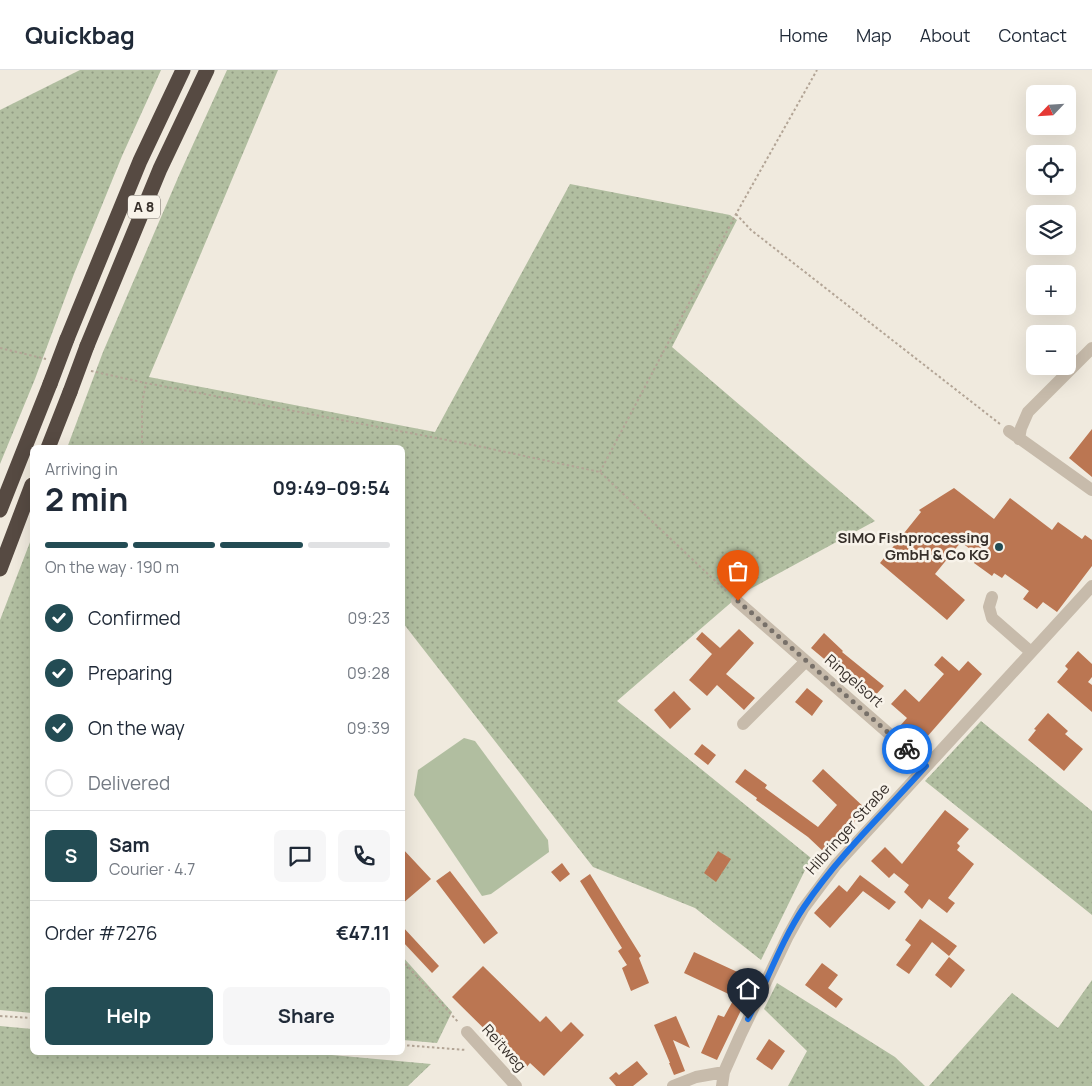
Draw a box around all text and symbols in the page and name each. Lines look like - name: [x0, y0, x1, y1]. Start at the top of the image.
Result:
- text: Quickbag: [25, 18, 135, 51]
- text: Home: [779, 23, 828, 47]
- text: Map: [856, 23, 892, 47]
- text: About: [920, 23, 970, 47]
- text: Contact: [998, 23, 1067, 47]
- north arrow: [1026, 85, 1076, 135]
- map controls: [1026, 85, 1076, 375]
- button: locate: [1026, 145, 1076, 195]
- road number: A 8: [128, 195, 160, 218]
- button: layers: [1026, 205, 1076, 255]
- button: +: [1026, 265, 1076, 315]
- button: −: [1026, 325, 1076, 375]
- text: Arriving in: [45, 458, 118, 480]
- text: 09:49–09:54: [273, 475, 390, 501]
- text: 2 min: [45, 477, 128, 521]
- place label: SIMO Fishprocessing GmbH & Co KG: [837, 527, 989, 565]
- marker: SIMO Fishprocessing GmbH & Co KG: [993, 541, 1005, 553]
- pin: [717, 550, 759, 601]
- text: On the way · 190 m: [45, 556, 179, 578]
- icon: bag: [724, 557, 752, 585]
- icon: check: [45, 604, 73, 632]
- text: Confirmed: [88, 605, 181, 631]
- text: 09:23: [348, 607, 390, 629]
- street label: Ringelsort: [821, 649, 888, 712]
- icon: check: [45, 659, 73, 687]
- text: Preparing: [88, 660, 173, 686]
- text: 09:28: [347, 662, 390, 684]
- icon: check: [45, 714, 73, 742]
- text: On the way: [88, 715, 185, 741]
- text: 09:39: [347, 717, 390, 739]
- courier: [882, 724, 932, 774]
- icon: bike: [893, 735, 921, 763]
- text: Delivered: [88, 770, 170, 796]
- street label: Hilbringer Straße: [801, 778, 895, 879]
- button: chat: [274, 830, 326, 882]
- button: phone: [338, 830, 390, 882]
- text: Sam: [109, 832, 150, 858]
- text: S: [65, 843, 77, 869]
- text: Courier · 4.7: [109, 858, 195, 880]
- text: Order #7276: [45, 920, 158, 946]
- text: €47.11: [336, 920, 390, 946]
- pin: [727, 968, 769, 1019]
- icon: home: [734, 975, 762, 1003]
- button: Help: [45, 987, 213, 1045]
- button: Share: [223, 987, 390, 1045]
- street label: Reitweg: [478, 1020, 531, 1076]

